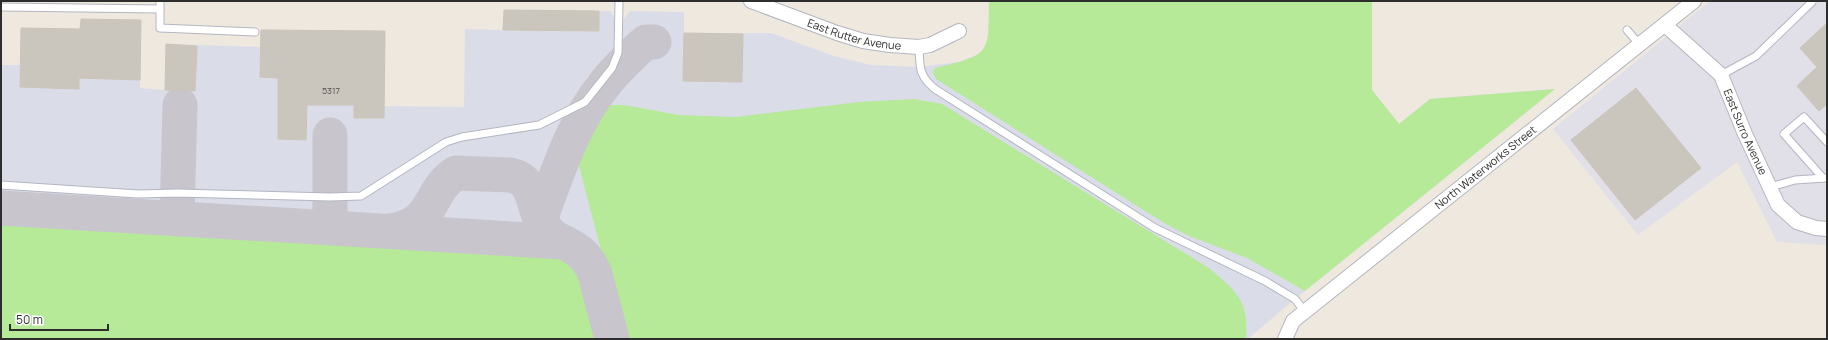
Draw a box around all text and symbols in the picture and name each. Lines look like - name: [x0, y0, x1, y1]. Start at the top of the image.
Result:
- street label: East Rutter Avenue: [805, 15, 902, 53]
- house number: 5317: [322, 84, 341, 97]
- street label: East Surro Avenue: [1720, 87, 1771, 178]
- street label: North Waterworks Street: [1431, 122, 1539, 212]
- scale bar: [10, 306, 108, 332]
- text: 50 m: [16, 311, 43, 328]

